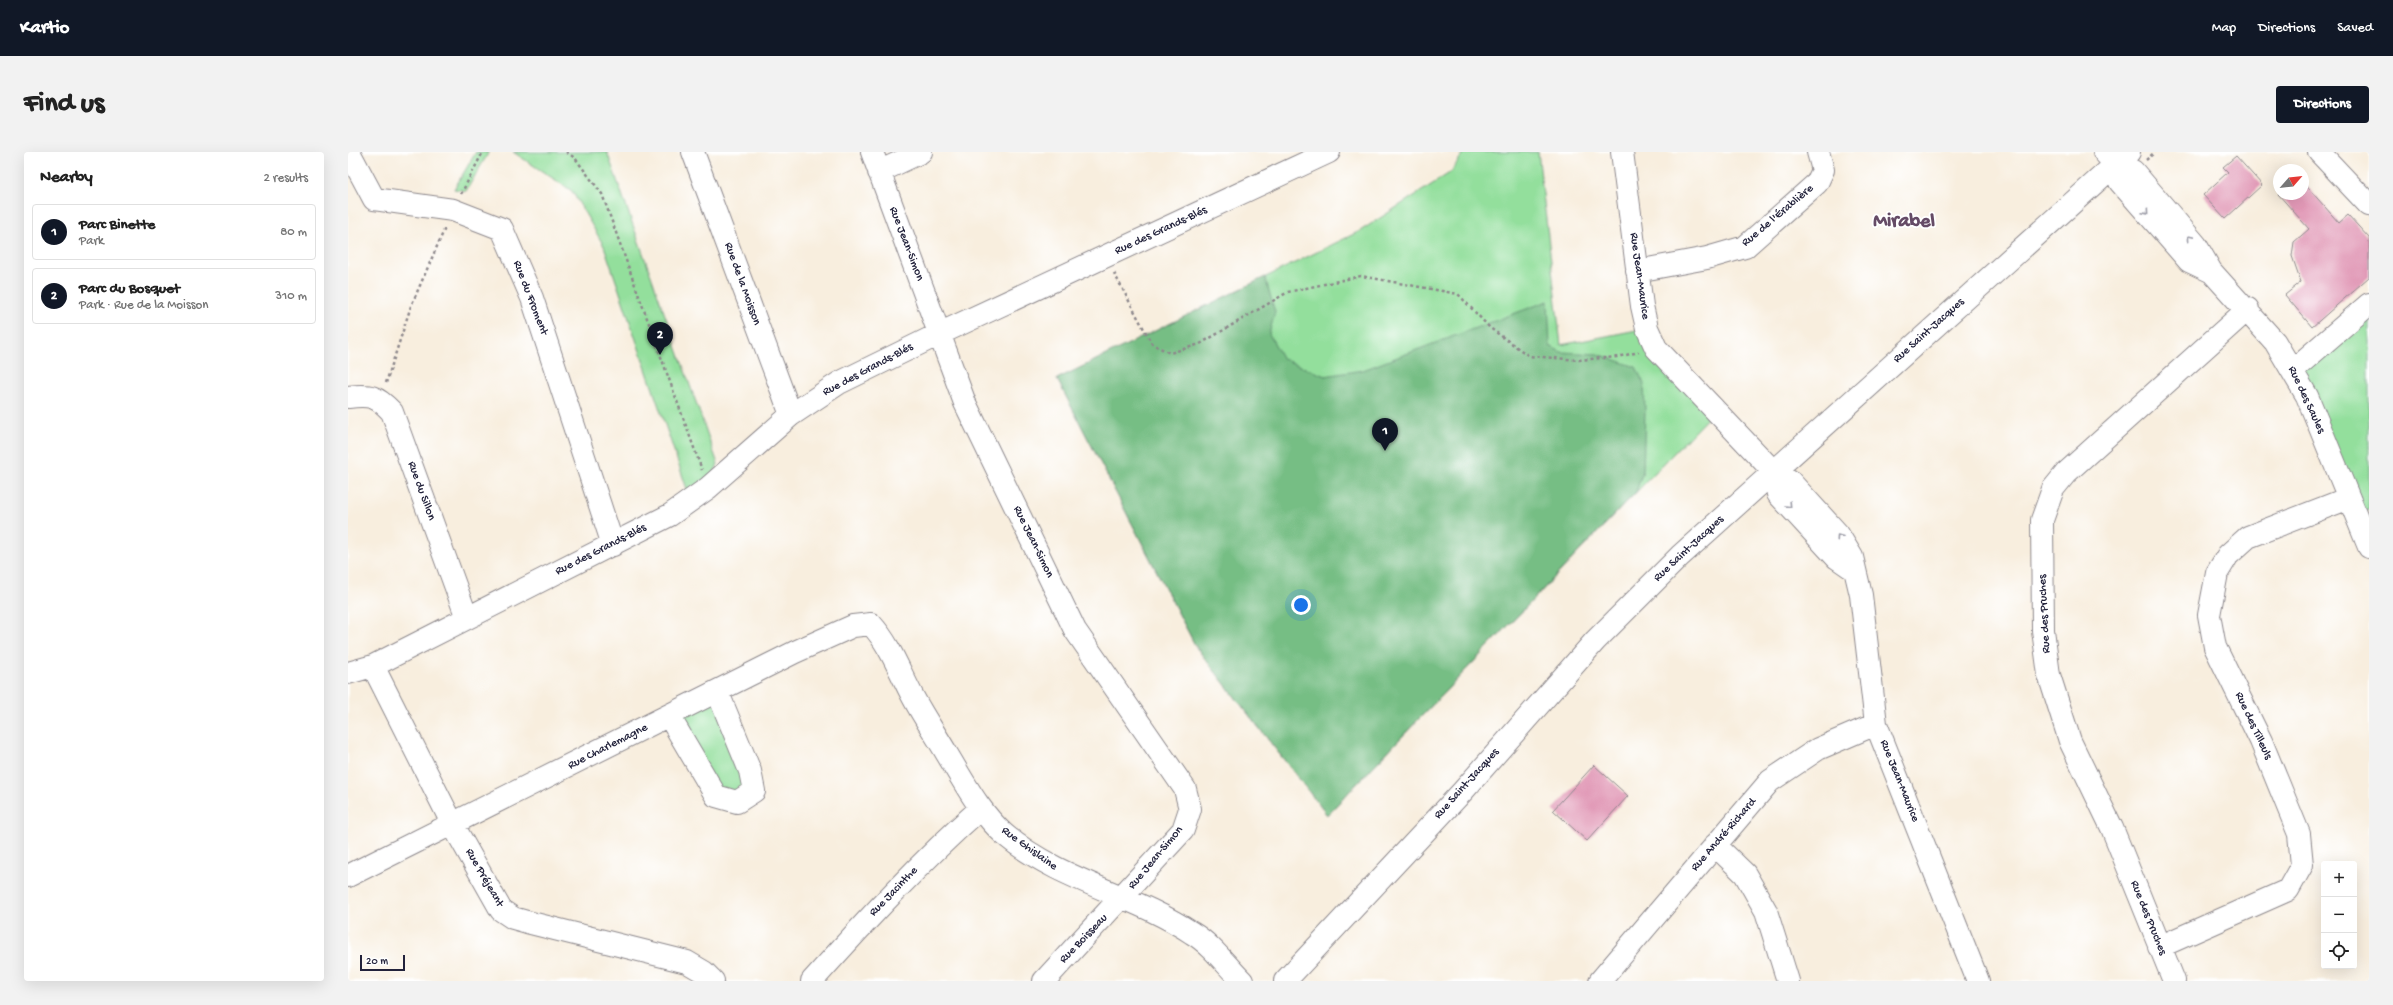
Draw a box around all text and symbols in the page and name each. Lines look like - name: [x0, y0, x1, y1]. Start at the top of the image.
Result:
- text: Kartio: [20, 17, 69, 40]
- text: Map: [2212, 20, 2236, 37]
- text: Directions: [2258, 20, 2315, 37]
- text: Saved: [2337, 20, 2373, 37]
- button: Directions: [2276, 86, 2369, 123]
- text: Find us: [24, 88, 104, 121]
- north arrow: [2273, 164, 2309, 200]
- text: Nearby: [40, 168, 93, 188]
- text: 2 results: [263, 171, 308, 186]
- street label: Rue de l'Érablière: [1739, 181, 1817, 250]
- street label: Rue des Grands-Blés: [1113, 203, 1210, 259]
- street label: Rue Jean-Simon: [885, 205, 927, 283]
- one-way arrow: [2141, 207, 2148, 214]
- district label: Mirabel: [1873, 211, 1935, 234]
- text: Parc Binette: [79, 216, 155, 234]
- text: 1: [51, 225, 57, 240]
- text: 80 m: [280, 225, 307, 240]
- street label: Rue Jean-Maurice: [1626, 232, 1652, 321]
- text: Park: [79, 234, 104, 249]
- one-way arrow: [2188, 236, 2195, 243]
- street label: Rue de la Moisson: [721, 241, 764, 328]
- street label: Rue du Froment: [509, 259, 551, 338]
- text: Parc du Bosquet: [79, 280, 180, 298]
- text: 2: [51, 289, 57, 304]
- text: 310 m: [275, 289, 307, 304]
- street label: Rue Saint-Jacques: [1891, 295, 1968, 367]
- text: Park · Rue de la Moisson: [79, 298, 208, 313]
- pin: 2: [647, 322, 673, 355]
- street label: Rue des Grands-Blés: [820, 340, 916, 400]
- street label: Rue des Saules: [2284, 364, 2328, 436]
- pin: 1: [1372, 418, 1398, 451]
- street label: Rue du Sillon: [404, 460, 438, 523]
- one-way arrow: [1784, 500, 1792, 508]
- street label: Rue Jean-Simon: [1010, 504, 1057, 580]
- street label: Rue Saint-Jacques: [1651, 513, 1727, 585]
- street label: Rue des Grands-Blés: [553, 521, 649, 579]
- one-way arrow: [1836, 534, 1844, 541]
- street label: Rue des Pruches: [2036, 574, 2054, 654]
- your location: [1291, 595, 1311, 615]
- street label: Rue des Tilleuls: [2231, 690, 2275, 762]
- street label: Rue Charlemagne: [566, 721, 651, 773]
- street label: Rue Jean-Maurice: [1876, 738, 1922, 825]
- street label: Rue Saint-Jacques: [1431, 745, 1503, 822]
- street label: Rue André-Richard: [1688, 795, 1760, 874]
- street label: Rue Jean-Simon: [1125, 823, 1187, 892]
- street label: Rue Ghislaine: [998, 824, 1060, 874]
- street label: Rue Préjeant: [462, 846, 507, 911]
- map controls: [2321, 861, 2357, 969]
- button: +: [2321, 861, 2357, 897]
- street label: Rue Jacinthe: [867, 864, 922, 920]
- street label: Rue des Pruches: [2127, 879, 2170, 958]
- button: −: [2321, 897, 2357, 933]
- street label: Rue Boisseau: [1057, 911, 1111, 967]
- button: locate: [2321, 933, 2357, 969]
- scale bar: [360, 953, 405, 972]
- text: 20 m: [366, 956, 388, 968]

